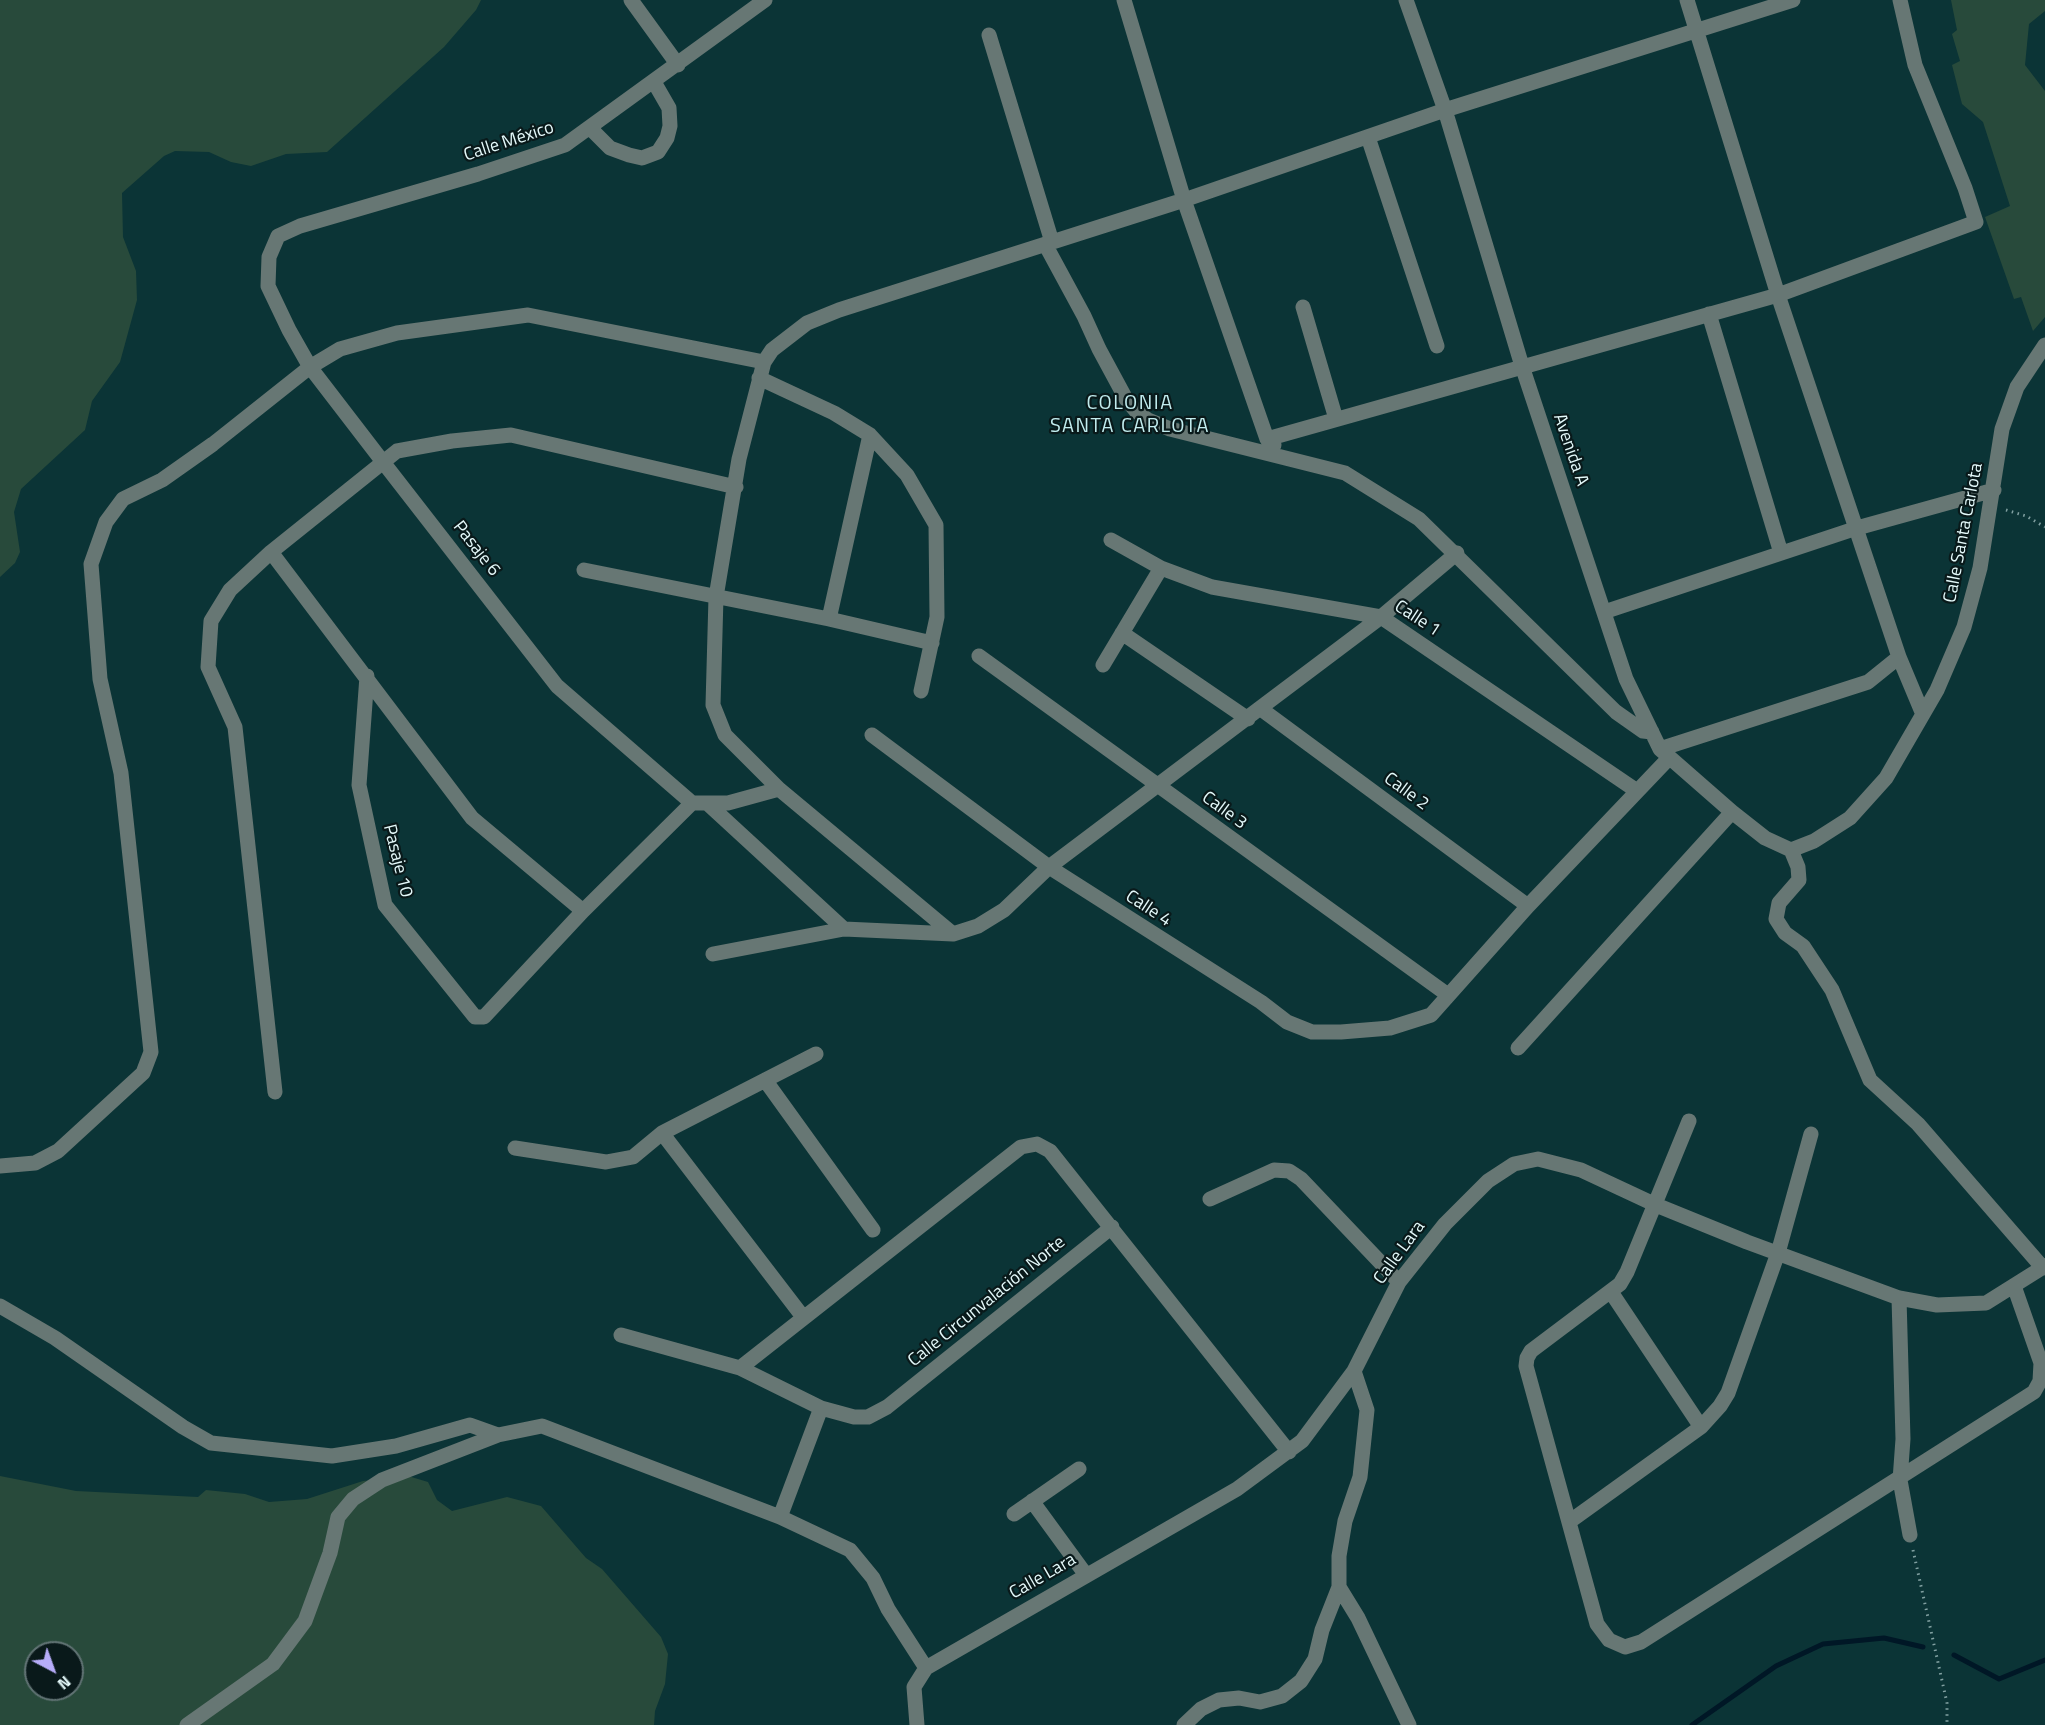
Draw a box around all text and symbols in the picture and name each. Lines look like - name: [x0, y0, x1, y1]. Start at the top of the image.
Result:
- street label: Calle México: [461, 117, 557, 167]
- district label: COLONIA SANTA CARLOTA: [1050, 392, 1210, 439]
- street label: Avenida A: [1548, 411, 1592, 489]
- street label: Calle Santa Carlota: [1940, 461, 1988, 605]
- street label: Pasaje 6: [448, 517, 504, 581]
- street label: Calle 1: [1390, 596, 1444, 642]
- street label: Calle 2: [1379, 768, 1433, 816]
- street label: Calle 3: [1197, 787, 1251, 835]
- street label: Pasaje 10: [378, 822, 416, 900]
- street label: Calle 4: [1121, 886, 1175, 932]
- street label: Calle Lara: [1370, 1217, 1430, 1289]
- street label: Calle Circunvalación Norte: [904, 1232, 1070, 1372]
- street label: Calle Lara: [1006, 1549, 1080, 1605]
- north arrow: [24, 1641, 84, 1701]
- text: N: [52, 1670, 77, 1696]

